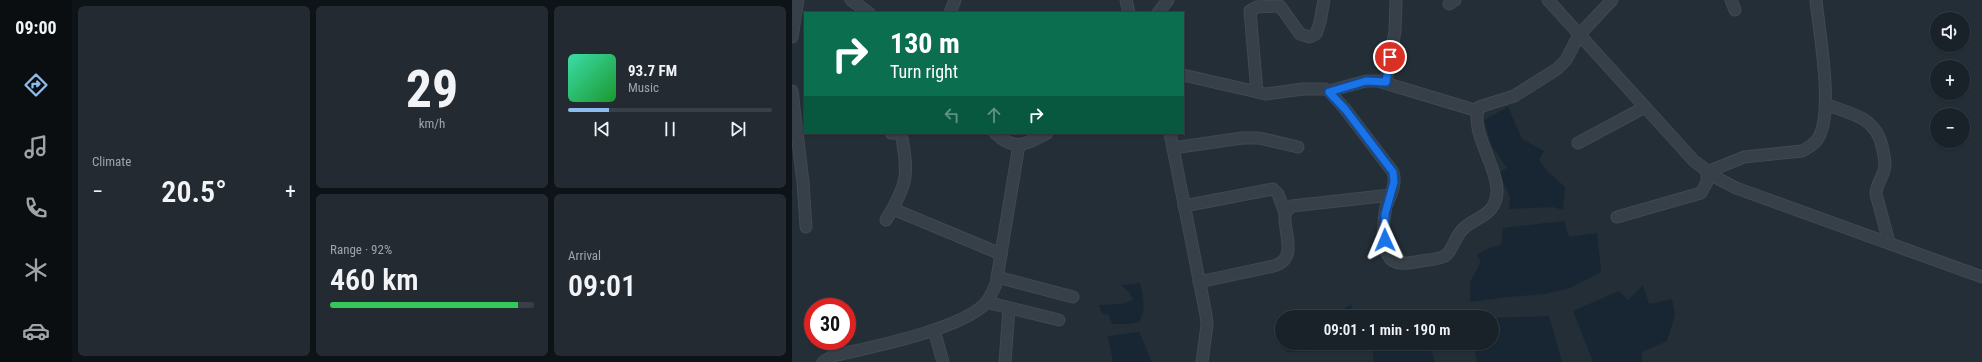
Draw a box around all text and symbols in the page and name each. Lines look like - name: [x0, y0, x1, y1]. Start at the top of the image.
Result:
- map controls: [1930, 12, 1970, 148]
- button: sound: [1930, 12, 1970, 52]
- text: 09:00: [15, 17, 57, 38]
- text: 130 m: [890, 27, 960, 60]
- icon: right: [824, 28, 876, 80]
- pin: [1373, 40, 1407, 74]
- icon: arrive: [1379, 46, 1401, 68]
- text: 29: [406, 59, 458, 120]
- button: +: [1930, 60, 1970, 100]
- text: Turn right: [890, 61, 958, 82]
- text: 93.7 FM: [628, 62, 677, 80]
- icon: directions: [22, 71, 50, 99]
- text: Music: [628, 80, 659, 95]
- icon: left: [941, 104, 963, 126]
- icon: ahead: [983, 104, 1005, 126]
- icon: right: [1025, 104, 1047, 126]
- button: −: [1930, 108, 1970, 148]
- text: km/h: [419, 116, 445, 131]
- icon: previous: [591, 118, 613, 140]
- icon: pause: [659, 118, 681, 140]
- icon: next: [727, 118, 749, 140]
- icon: music: [22, 133, 50, 161]
- text: Climate: [92, 154, 131, 169]
- text: 20.5°: [161, 174, 227, 209]
- text: −: [92, 179, 103, 204]
- text: +: [285, 179, 296, 204]
- icon: phone: [22, 194, 50, 222]
- position arrow: [1364, 219, 1406, 261]
- text: Range · 92%: [330, 242, 392, 257]
- text: Arrival: [568, 248, 601, 263]
- icon: climate: [22, 256, 50, 284]
- text: 460 km: [330, 262, 419, 297]
- text: 09:01: [568, 268, 636, 303]
- speed limit sign: 30: [804, 298, 856, 350]
- icon: car: [22, 317, 50, 345]
- text: 09:01 · 1 min · 190 m: [1324, 321, 1450, 339]

